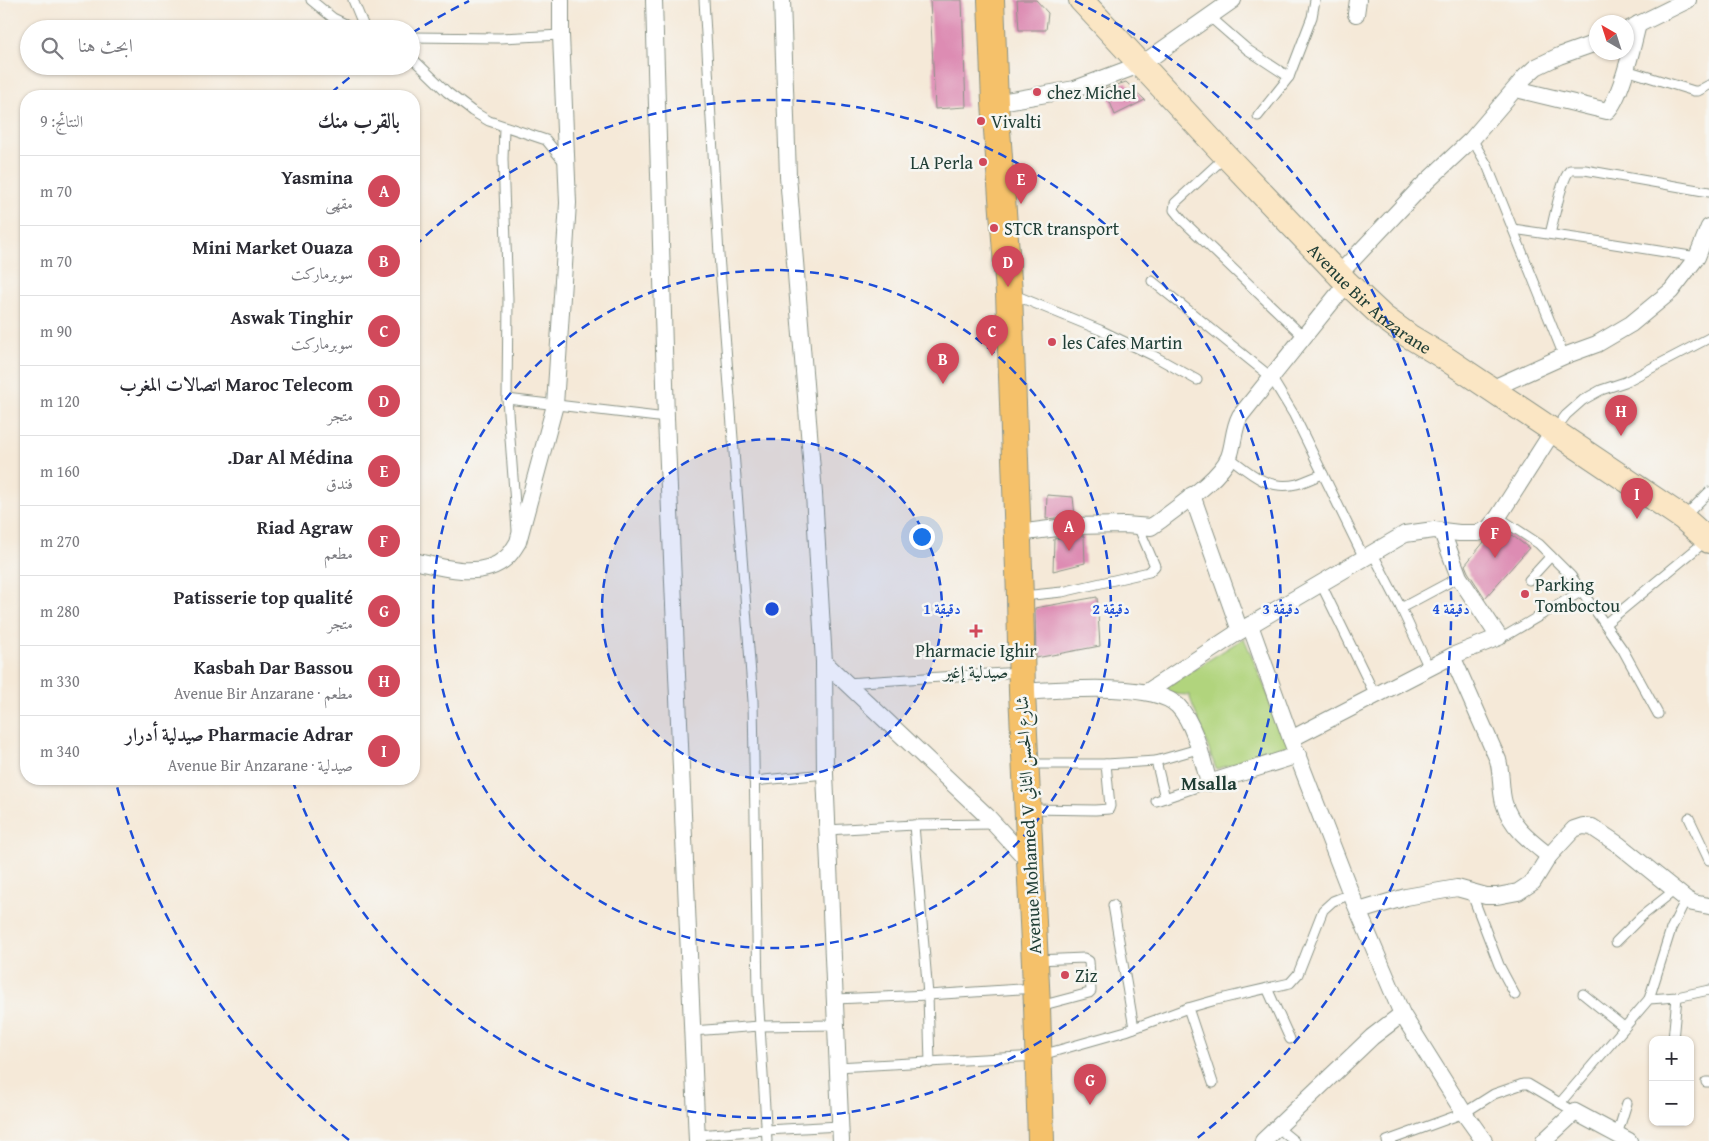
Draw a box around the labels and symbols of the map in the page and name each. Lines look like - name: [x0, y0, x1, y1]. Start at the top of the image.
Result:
- north arrow: [1589, 15, 1634, 60]
- place label: chez Michel: [1047, 79, 1136, 106]
- marker: chez Michel: [1031, 86, 1043, 98]
- place label: Vivalti: [991, 108, 1041, 135]
- marker: Vivalti: [975, 115, 987, 127]
- place label: LA Perla: [910, 149, 973, 176]
- marker: LA Perla: [977, 156, 989, 168]
- pin: E: [1005, 163, 1037, 204]
- place label: STCR transport: [1004, 215, 1120, 242]
- marker: STCR transport: [988, 222, 1000, 234]
- street label: Avenue Bir Anzarane: [1302, 237, 1437, 360]
- pin: D: [992, 246, 1024, 287]
- pin: C: [976, 315, 1008, 356]
- place label: les Cafes Martin: [1062, 329, 1182, 356]
- marker: les Cafes Martin: [1046, 336, 1058, 348]
- pin: B: [927, 343, 959, 384]
- pin: H: [1605, 395, 1637, 436]
- pin: I: [1621, 478, 1653, 519]
- pin: A: [1053, 510, 1085, 551]
- pin: F: [1479, 517, 1511, 558]
- your location: [909, 524, 935, 550]
- place label: Parking Tomboctou: [1535, 571, 1620, 619]
- marker: Parking Tomboctou: [1519, 588, 1531, 600]
- text: 1 دقيقة: [923, 598, 961, 619]
- text: 2 دقيقة: [1092, 598, 1130, 619]
- text: 3 دقيقة: [1262, 598, 1300, 619]
- text: 4 دقيقة: [1432, 598, 1470, 619]
- centre of rings: [763, 600, 781, 618]
- marker: Pharmacie Ighir صيدلية إغير: [970, 625, 982, 637]
- place label: Pharmacie Ighir صيدلية إغير: [915, 637, 1037, 685]
- street label: Avenue Mohamed V شارع الحسن الثاني: [1008, 695, 1050, 955]
- district label: Msalla: [1181, 769, 1237, 797]
- place label: Ziz: [1075, 962, 1098, 989]
- marker: Ziz: [1059, 969, 1071, 981]
- pin: G: [1074, 1064, 1106, 1105]

